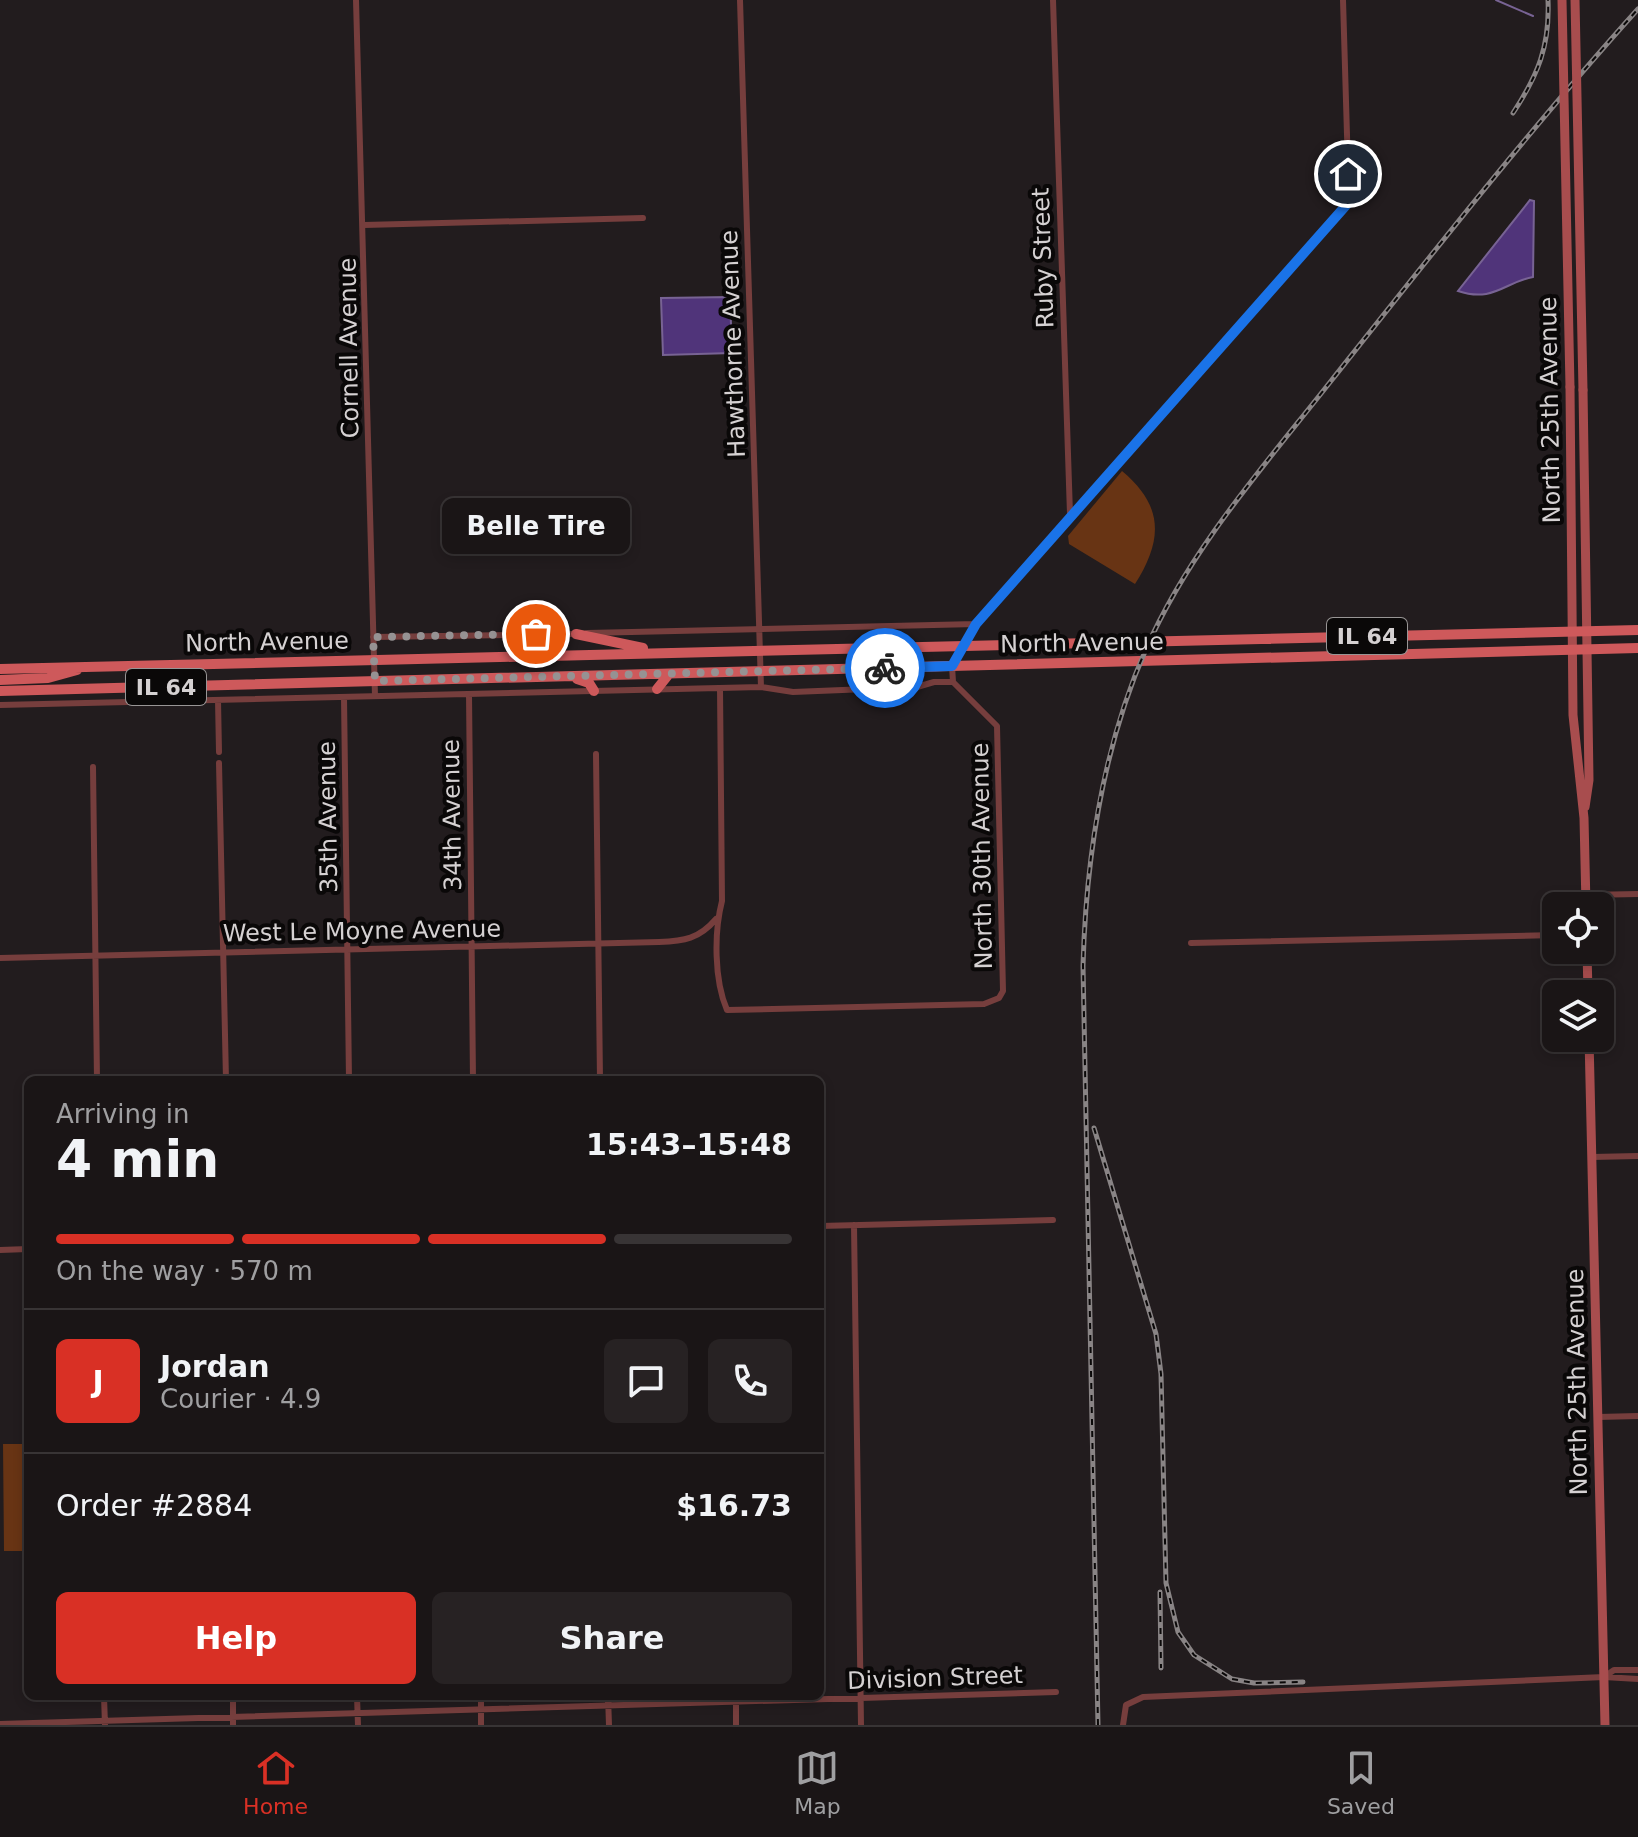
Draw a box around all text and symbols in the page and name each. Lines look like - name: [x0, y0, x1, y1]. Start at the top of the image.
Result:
- pin: [1314, 140, 1382, 208]
- icon: home: [1326, 152, 1370, 196]
- street label: Ruby Street: [1027, 187, 1059, 329]
- street label: Hawthorne Avenue: [715, 230, 751, 458]
- street label: Cornell Avenue: [333, 257, 365, 439]
- street label: North 25th Avenue: [1534, 296, 1566, 524]
- callout: Belle Tire: [442, 498, 630, 554]
- text: Belle Tire: [466, 511, 606, 541]
- pin: [502, 600, 570, 668]
- icon: bag: [514, 612, 558, 656]
- road number: IL 64: [1327, 618, 1407, 654]
- street label: North Avenue: [185, 627, 349, 657]
- courier: [845, 628, 925, 708]
- street label: North Avenue: [1000, 628, 1164, 658]
- icon: bike: [863, 646, 907, 690]
- road number: IL 64: [126, 669, 206, 705]
- street label: 34th Avenue: [437, 739, 467, 891]
- street label: 35th Avenue: [313, 741, 343, 893]
- street label: North 30th Avenue: [966, 742, 998, 970]
- map controls: [1542, 892, 1614, 1052]
- button: locate: [1542, 892, 1614, 964]
- street label: West Le Moyne Avenue: [223, 915, 501, 947]
- button: layers: [1542, 980, 1614, 1052]
- text: Arriving in: [56, 1099, 190, 1129]
- text: 15:43–15:48: [586, 1127, 792, 1162]
- text: 4 min: [56, 1129, 219, 1189]
- text: On the way · 570 m: [56, 1256, 313, 1286]
- street label: North 25th Avenue: [1561, 1268, 1593, 1496]
- button: chat: [604, 1339, 688, 1423]
- button: phone: [708, 1339, 792, 1423]
- text: Jordan: [160, 1349, 270, 1384]
- text: J: [92, 1364, 104, 1399]
- text: Courier · 4.9: [160, 1384, 321, 1414]
- text: Order #2884: [56, 1488, 252, 1523]
- text: $16.73: [676, 1488, 792, 1523]
- button: Help: [56, 1592, 416, 1684]
- button: Share: [432, 1592, 792, 1684]
- street label: Division Street: [847, 1661, 1023, 1695]
- tab: Home: [243, 1746, 308, 1819]
- tab: Map: [794, 1746, 841, 1819]
- tab: Saved: [1327, 1746, 1395, 1819]

